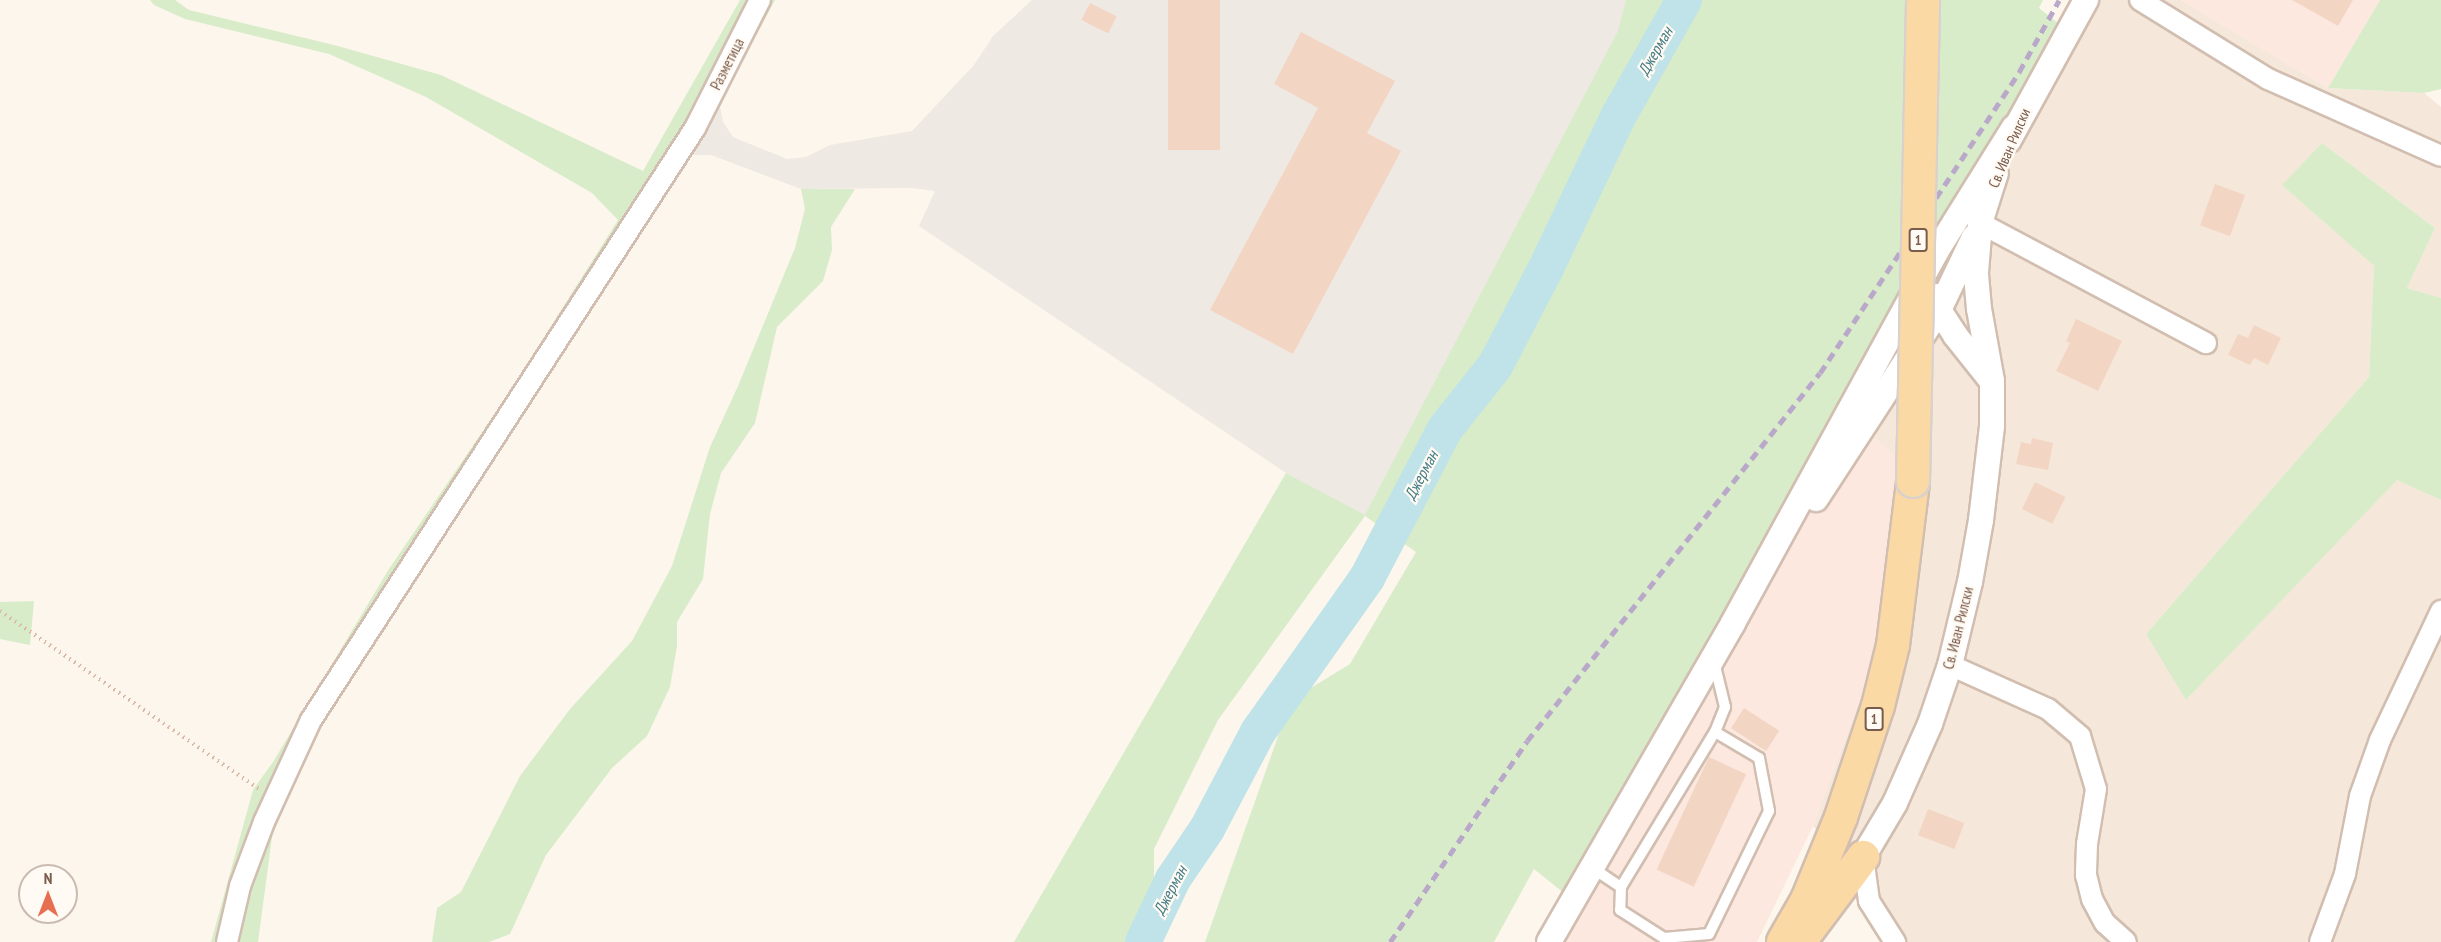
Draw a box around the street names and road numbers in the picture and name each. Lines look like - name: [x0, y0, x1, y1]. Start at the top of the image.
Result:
- street label: Разметица: [706, 35, 748, 93]
- street label: Св. Иван Рилски: [1984, 105, 2034, 191]
- road number: 1: [1908, 229, 1928, 251]
- street label: Св. Иван Рилски: [1939, 584, 1977, 672]
- road number: 1: [1864, 708, 1884, 730]

